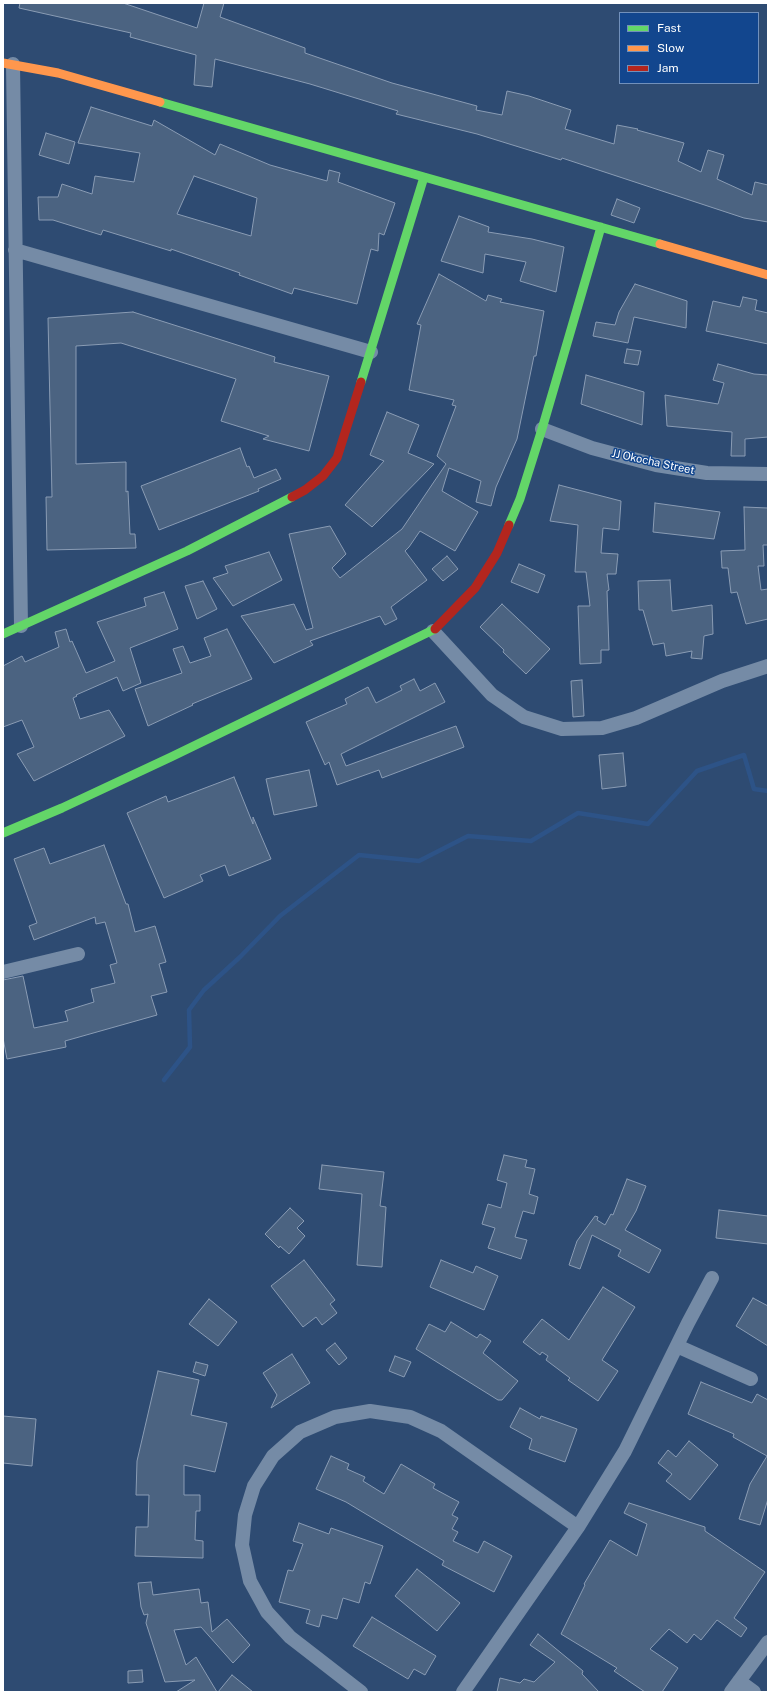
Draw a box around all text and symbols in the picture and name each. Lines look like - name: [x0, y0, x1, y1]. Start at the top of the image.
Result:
- legend: [619, 12, 759, 84]
- text: Fast: [657, 21, 681, 35]
- text: Slow: [657, 41, 684, 55]
- text: Jam: [657, 61, 679, 75]
- street label: JJ Okocha Street: [610, 447, 696, 477]

